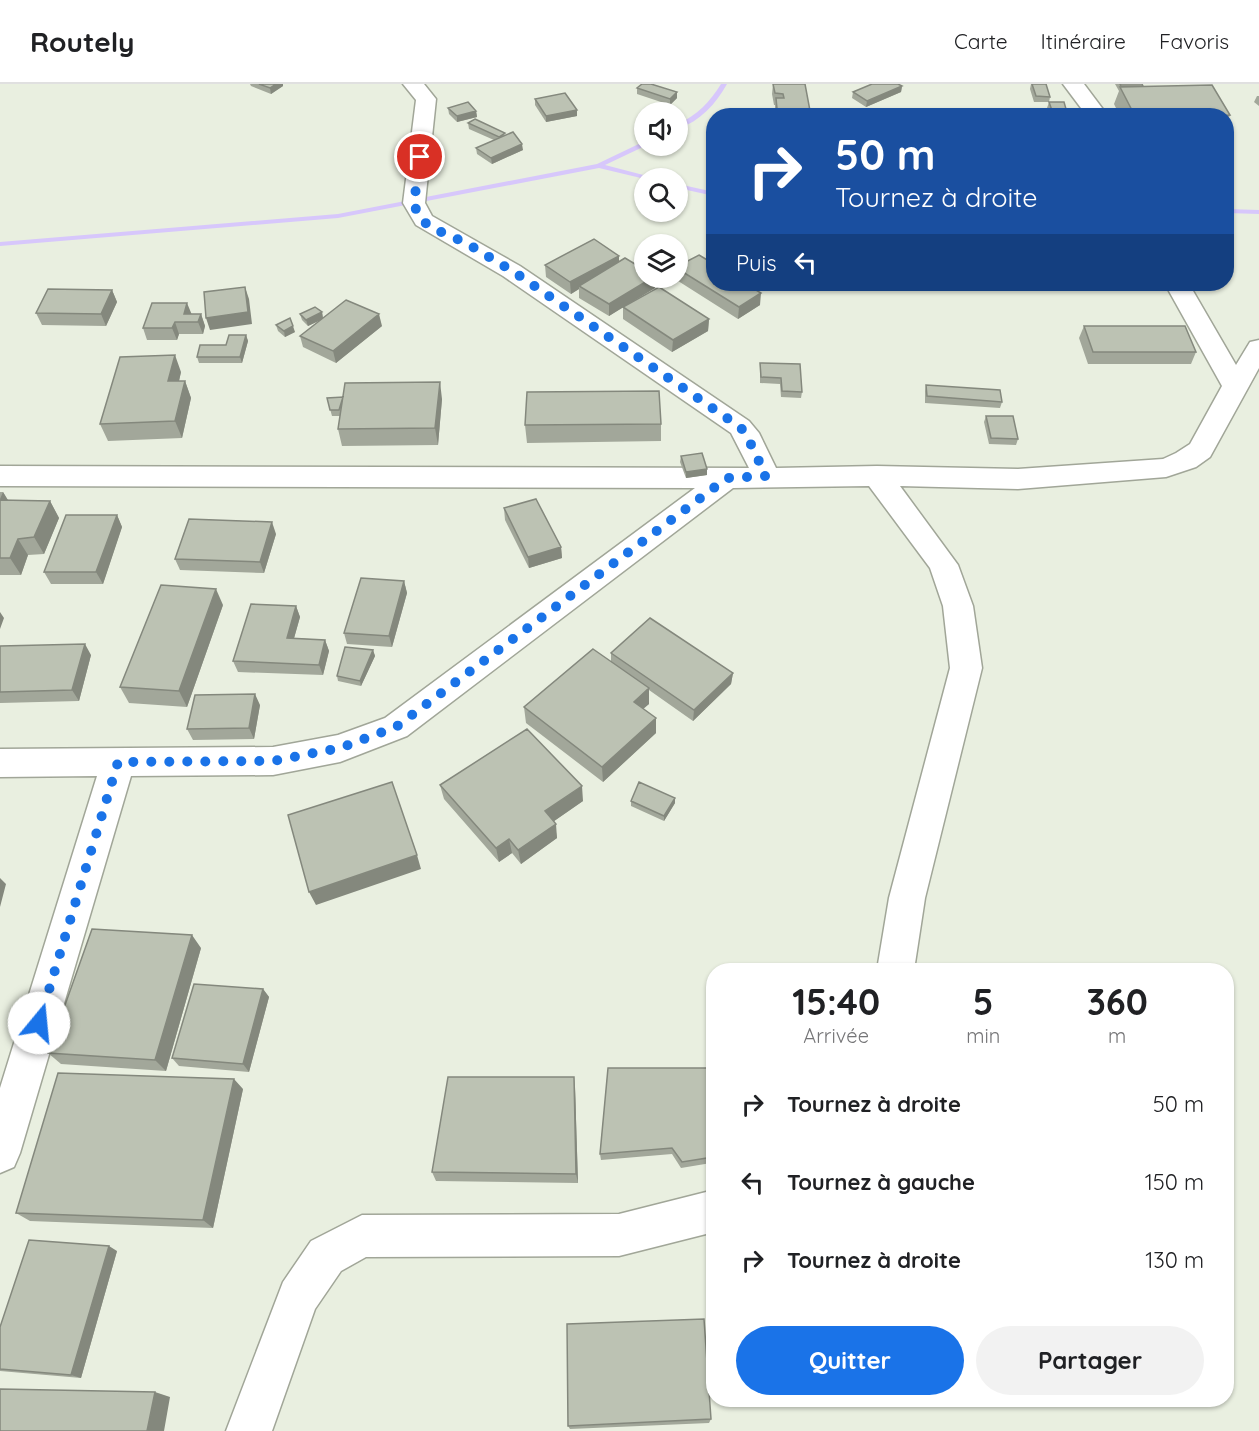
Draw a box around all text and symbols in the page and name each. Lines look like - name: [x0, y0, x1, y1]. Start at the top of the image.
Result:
- text: Routely: [30, 24, 134, 59]
- text: Carte: [954, 28, 1008, 54]
- text: Itinéraire: [1041, 28, 1126, 54]
- text: Favoris: [1159, 28, 1229, 54]
- map controls: [634, 102, 688, 288]
- button: sound: [634, 102, 688, 156]
- text: 50 m: [835, 128, 935, 181]
- pin: [394, 131, 445, 182]
- icon: right: [736, 132, 814, 210]
- icon: arrive: [403, 140, 436, 173]
- button: search: [634, 168, 688, 222]
- text: Tournez à droite: [835, 180, 1038, 214]
- button: layers: [634, 234, 688, 288]
- icon: left: [789, 246, 822, 279]
- text: Puis: [736, 249, 777, 277]
- text: 15:40: [792, 979, 880, 1024]
- text: 5: [973, 979, 994, 1024]
- text: 360: [1086, 979, 1148, 1024]
- position arrow: [7, 991, 71, 1055]
- text: Arrivée: [803, 1023, 869, 1048]
- text: min: [966, 1023, 1000, 1048]
- text: m: [1108, 1023, 1126, 1048]
- icon: right: [736, 1088, 769, 1121]
- text: Tournez à droite: [787, 1090, 961, 1118]
- text: 50 m: [1153, 1090, 1204, 1118]
- icon: left: [736, 1166, 769, 1199]
- text: Tournez à gauche: [787, 1168, 975, 1196]
- text: 150 m: [1145, 1168, 1204, 1196]
- icon: right: [736, 1244, 769, 1277]
- text: Tournez à droite: [787, 1246, 961, 1274]
- text: 130 m: [1145, 1246, 1204, 1274]
- button: Quitter: [736, 1326, 964, 1395]
- button: Partager: [976, 1326, 1204, 1395]

